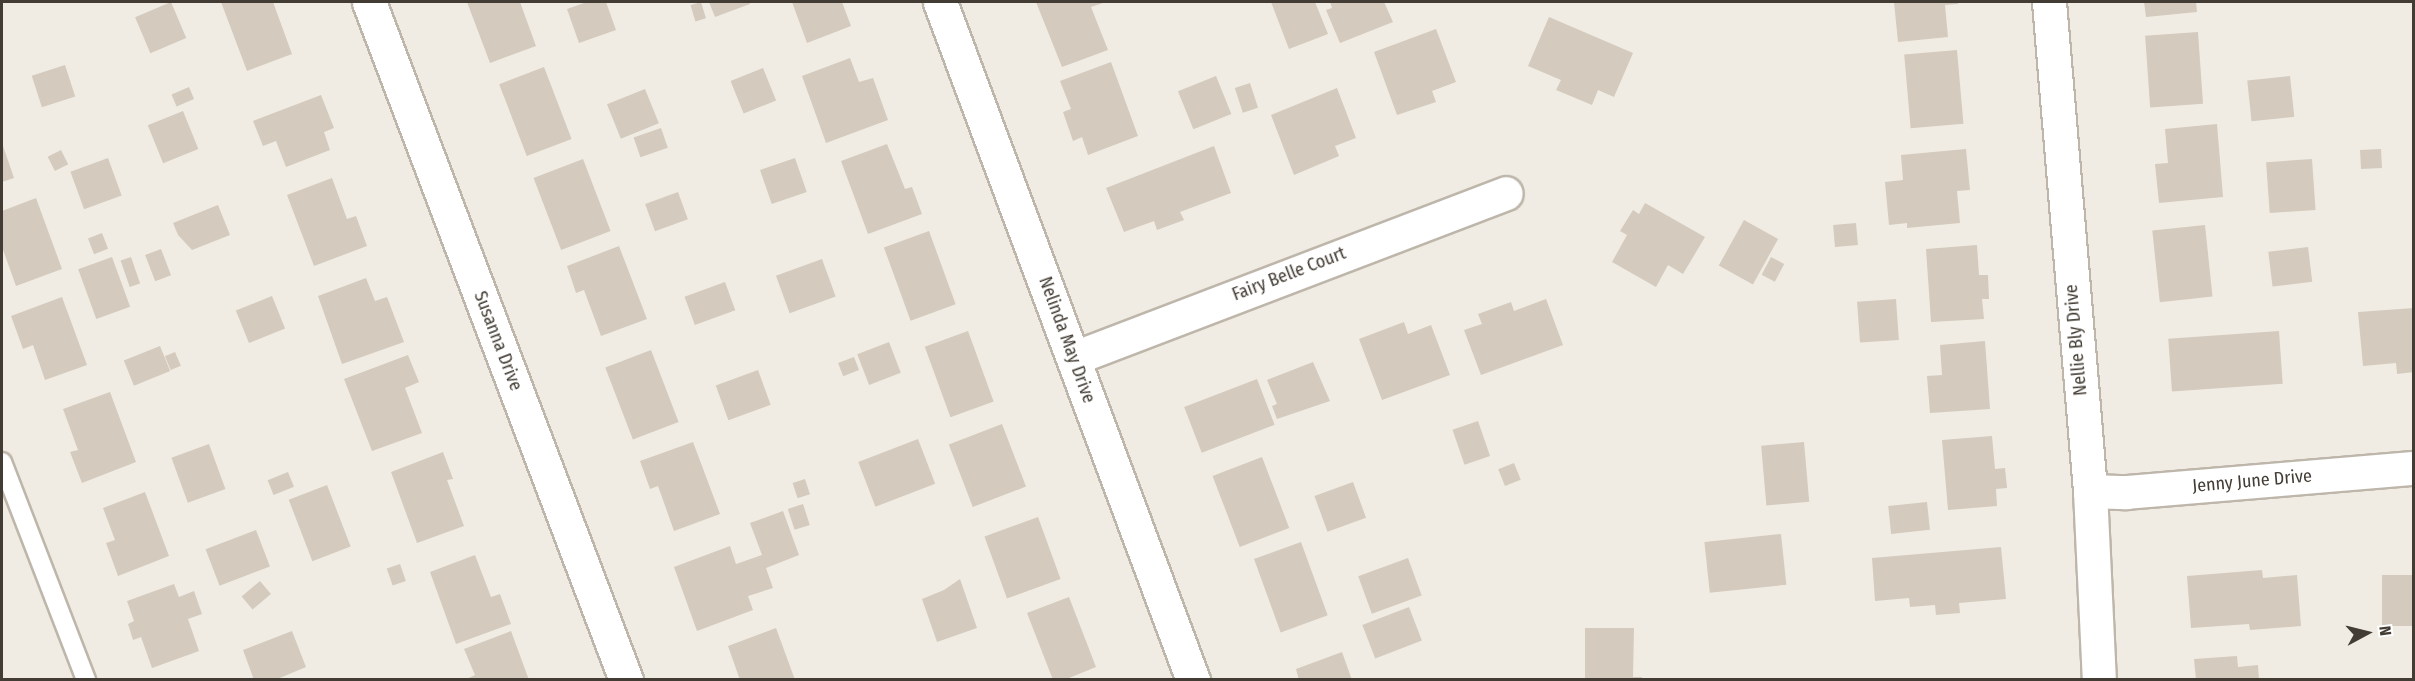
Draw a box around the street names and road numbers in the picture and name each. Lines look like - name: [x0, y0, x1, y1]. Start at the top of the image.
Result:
- street label: Fairy Belle Court: [1229, 242, 1349, 306]
- street label: Nelinda May Drive: [1034, 274, 1100, 406]
- street label: Nellie Bly Drive: [2060, 283, 2092, 397]
- street label: Susanna Drive: [469, 288, 527, 394]
- street label: Jenny June Drive: [2191, 465, 2313, 497]

